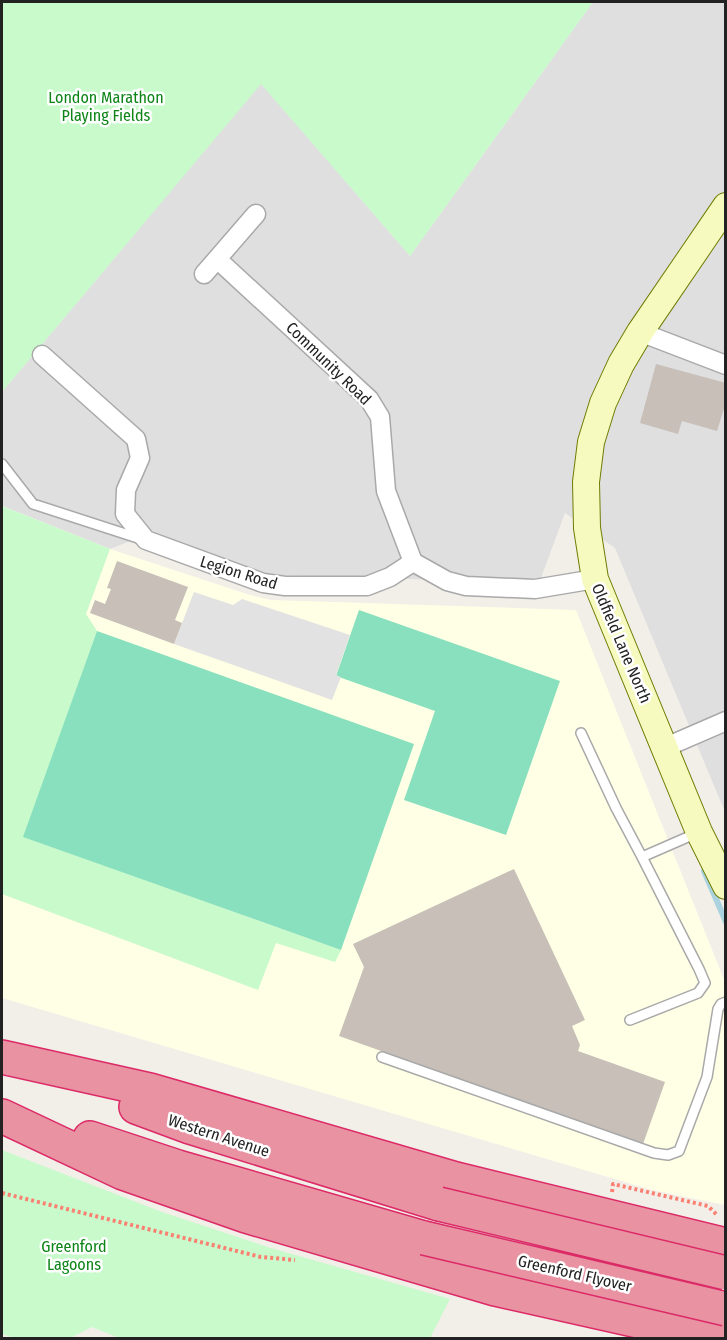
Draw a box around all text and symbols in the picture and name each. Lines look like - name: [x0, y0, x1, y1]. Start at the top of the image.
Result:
- park label: London Marathon Playing Fields: [48, 88, 164, 125]
- street label: Community Road: [282, 318, 375, 409]
- street label: Legion Road: [198, 552, 280, 593]
- street label: Oldfield Lane North: [588, 581, 655, 706]
- street label: Western Avenue: [166, 1110, 272, 1161]
- park label: Greenford Lagoons: [41, 1237, 107, 1274]
- street label: Greenford Flyover: [516, 1251, 634, 1296]

